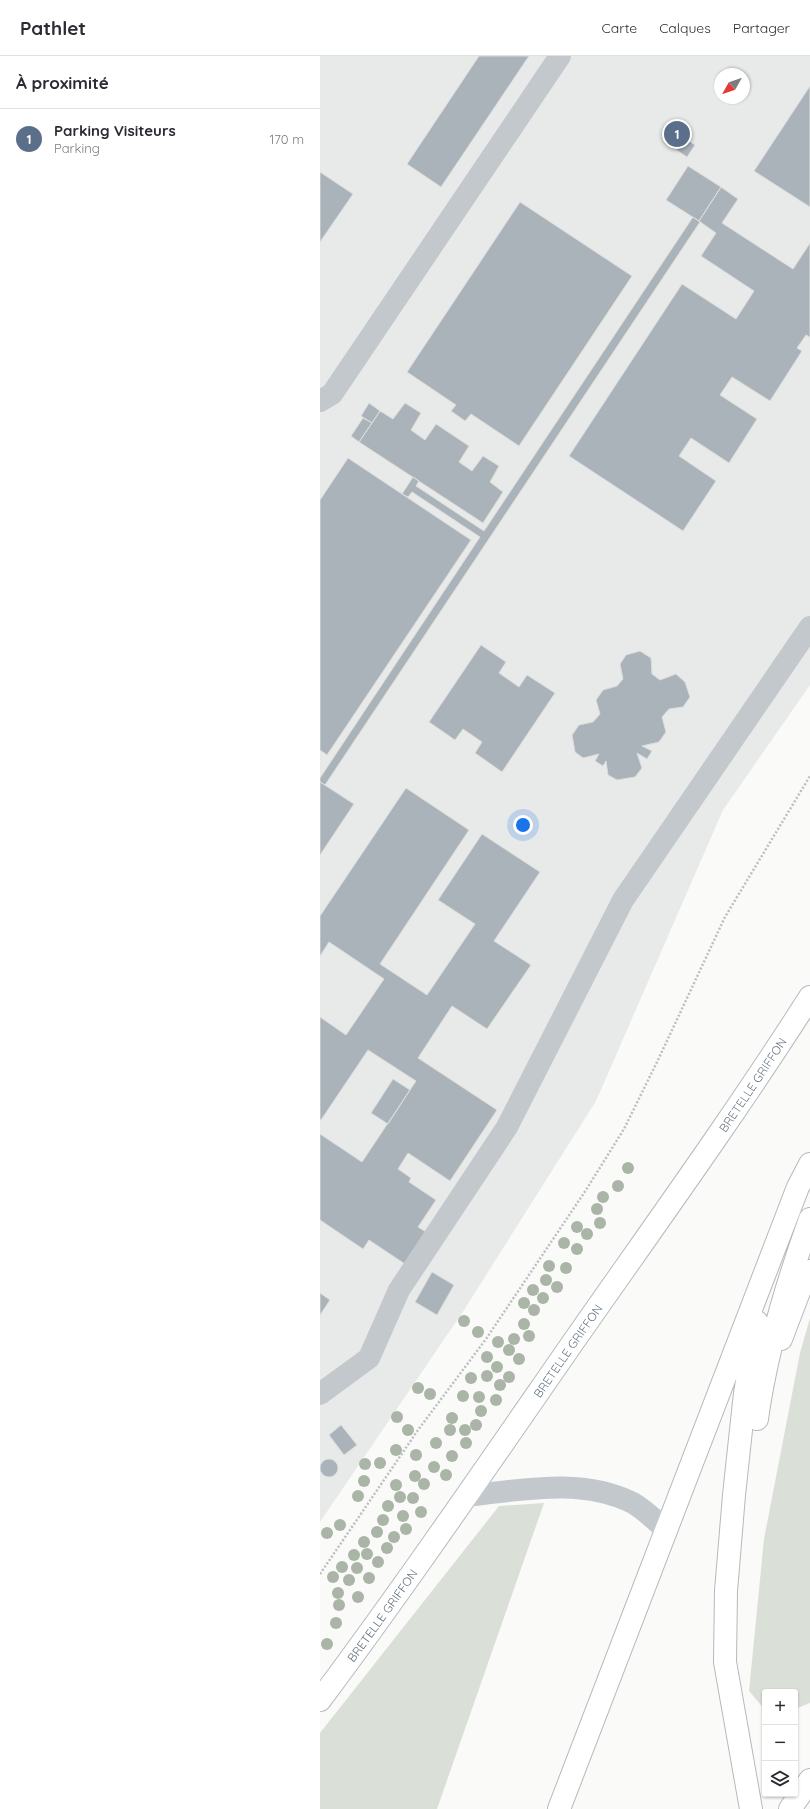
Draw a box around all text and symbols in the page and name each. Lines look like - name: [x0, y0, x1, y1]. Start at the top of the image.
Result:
- text: Pathlet: [20, 16, 86, 40]
- text: Carte: [602, 19, 637, 37]
- text: Calques: [659, 19, 711, 37]
- text: Partager: [733, 19, 790, 37]
- north arrow: [714, 68, 750, 104]
- text: À proximité: [16, 72, 109, 93]
- pin: 1: [664, 119, 690, 149]
- text: Parking Visiteurs: [54, 121, 176, 140]
- text: 1: [26, 131, 32, 147]
- text: 170 m: [269, 131, 304, 147]
- text: Parking: [54, 140, 100, 156]
- your location: [513, 815, 533, 835]
- street label: BRETELLE GRIFFON: [715, 1035, 789, 1135]
- street label: BRETELLE GRIFFON: [530, 1301, 605, 1400]
- street label: BRETELLE GRIFFON: [343, 1566, 420, 1664]
- map controls: [762, 1689, 798, 1797]
- button: +: [762, 1689, 798, 1725]
- button: −: [762, 1725, 798, 1761]
- button: layers: [762, 1761, 798, 1797]

